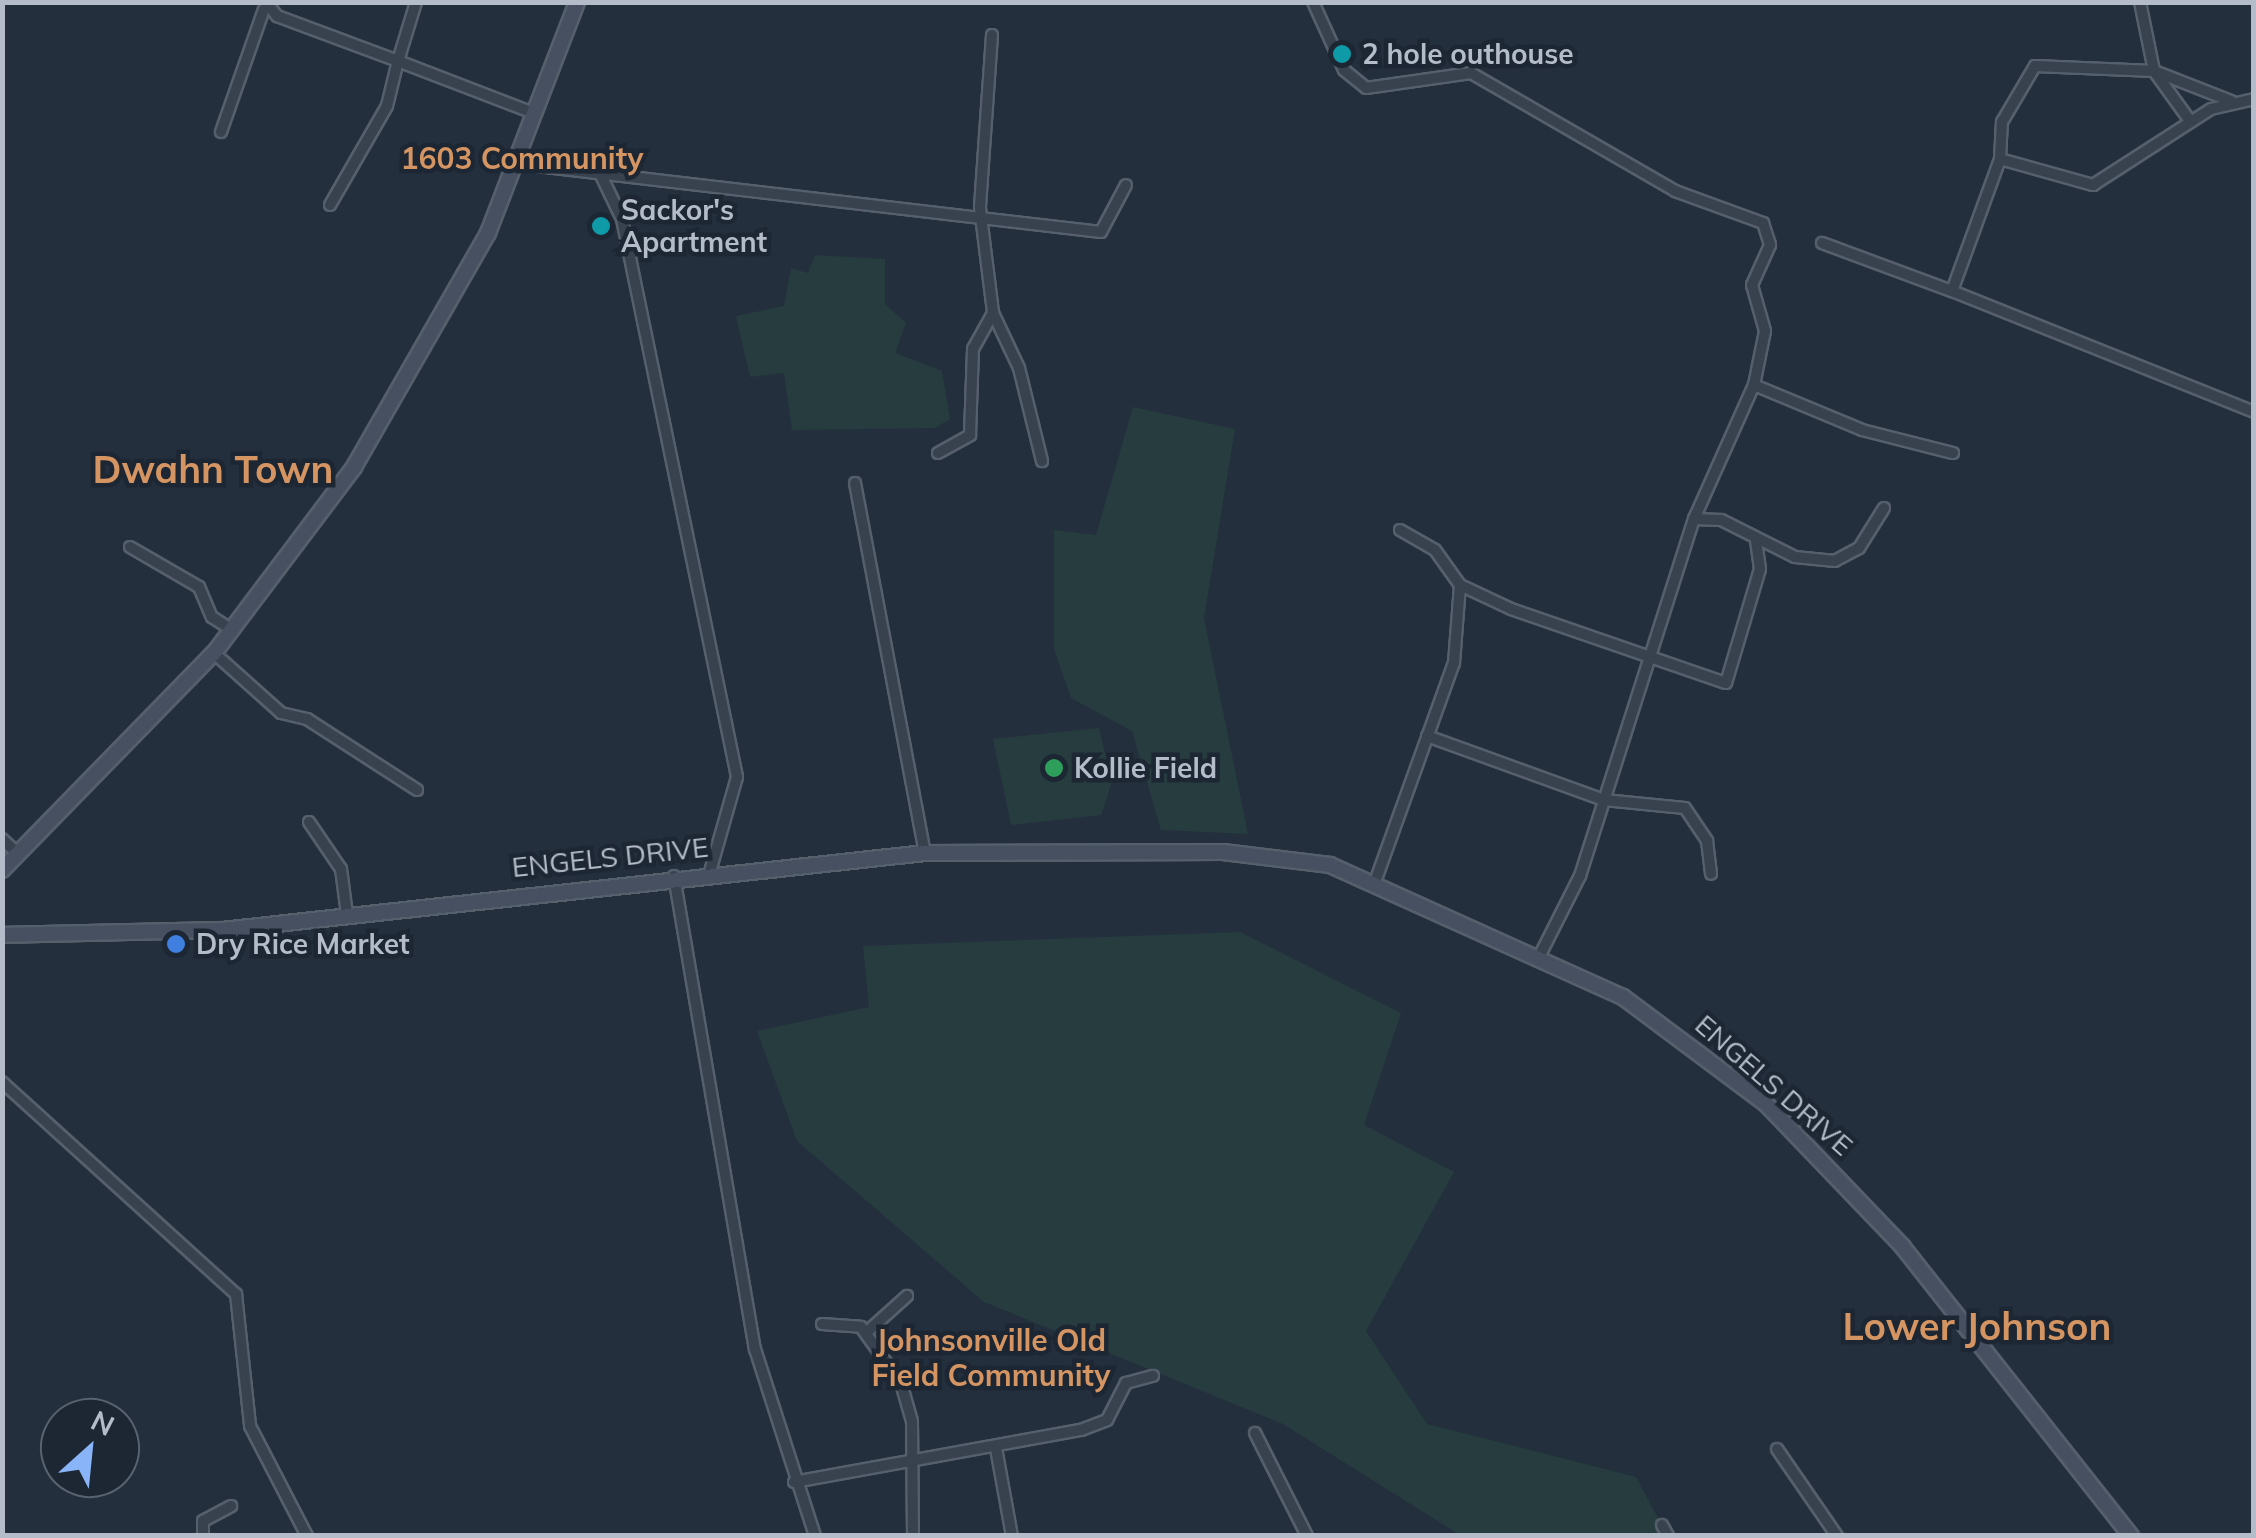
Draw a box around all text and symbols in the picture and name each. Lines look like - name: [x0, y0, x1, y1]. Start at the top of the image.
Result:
- place label: 2 hole outhouse: [1362, 37, 1574, 71]
- marker: 2 hole outhouse: [1331, 43, 1353, 65]
- district label: 1603 Community: [400, 140, 644, 176]
- place label: Sackor's Apartment: [621, 193, 767, 259]
- marker: Sackor's Apartment: [590, 215, 612, 237]
- district label: Dwahn Town: [92, 447, 334, 493]
- place label: Kollie Field: [1074, 751, 1217, 785]
- marker: Kollie Field: [1043, 757, 1065, 779]
- street label: ENGELS DRIVE: [510, 830, 710, 884]
- place label: Dry Rice Market: [196, 927, 410, 961]
- marker: Dry Rice Market: [165, 933, 187, 955]
- street label: ENGELS DRIVE: [1688, 1008, 1860, 1162]
- district label: Lower Johnson: [1842, 1304, 2112, 1350]
- district label: Johnsonville Old Field Community: [872, 1322, 1110, 1392]
- north arrow: [40, 1398, 140, 1498]
- text: N: [86, 1402, 120, 1443]

